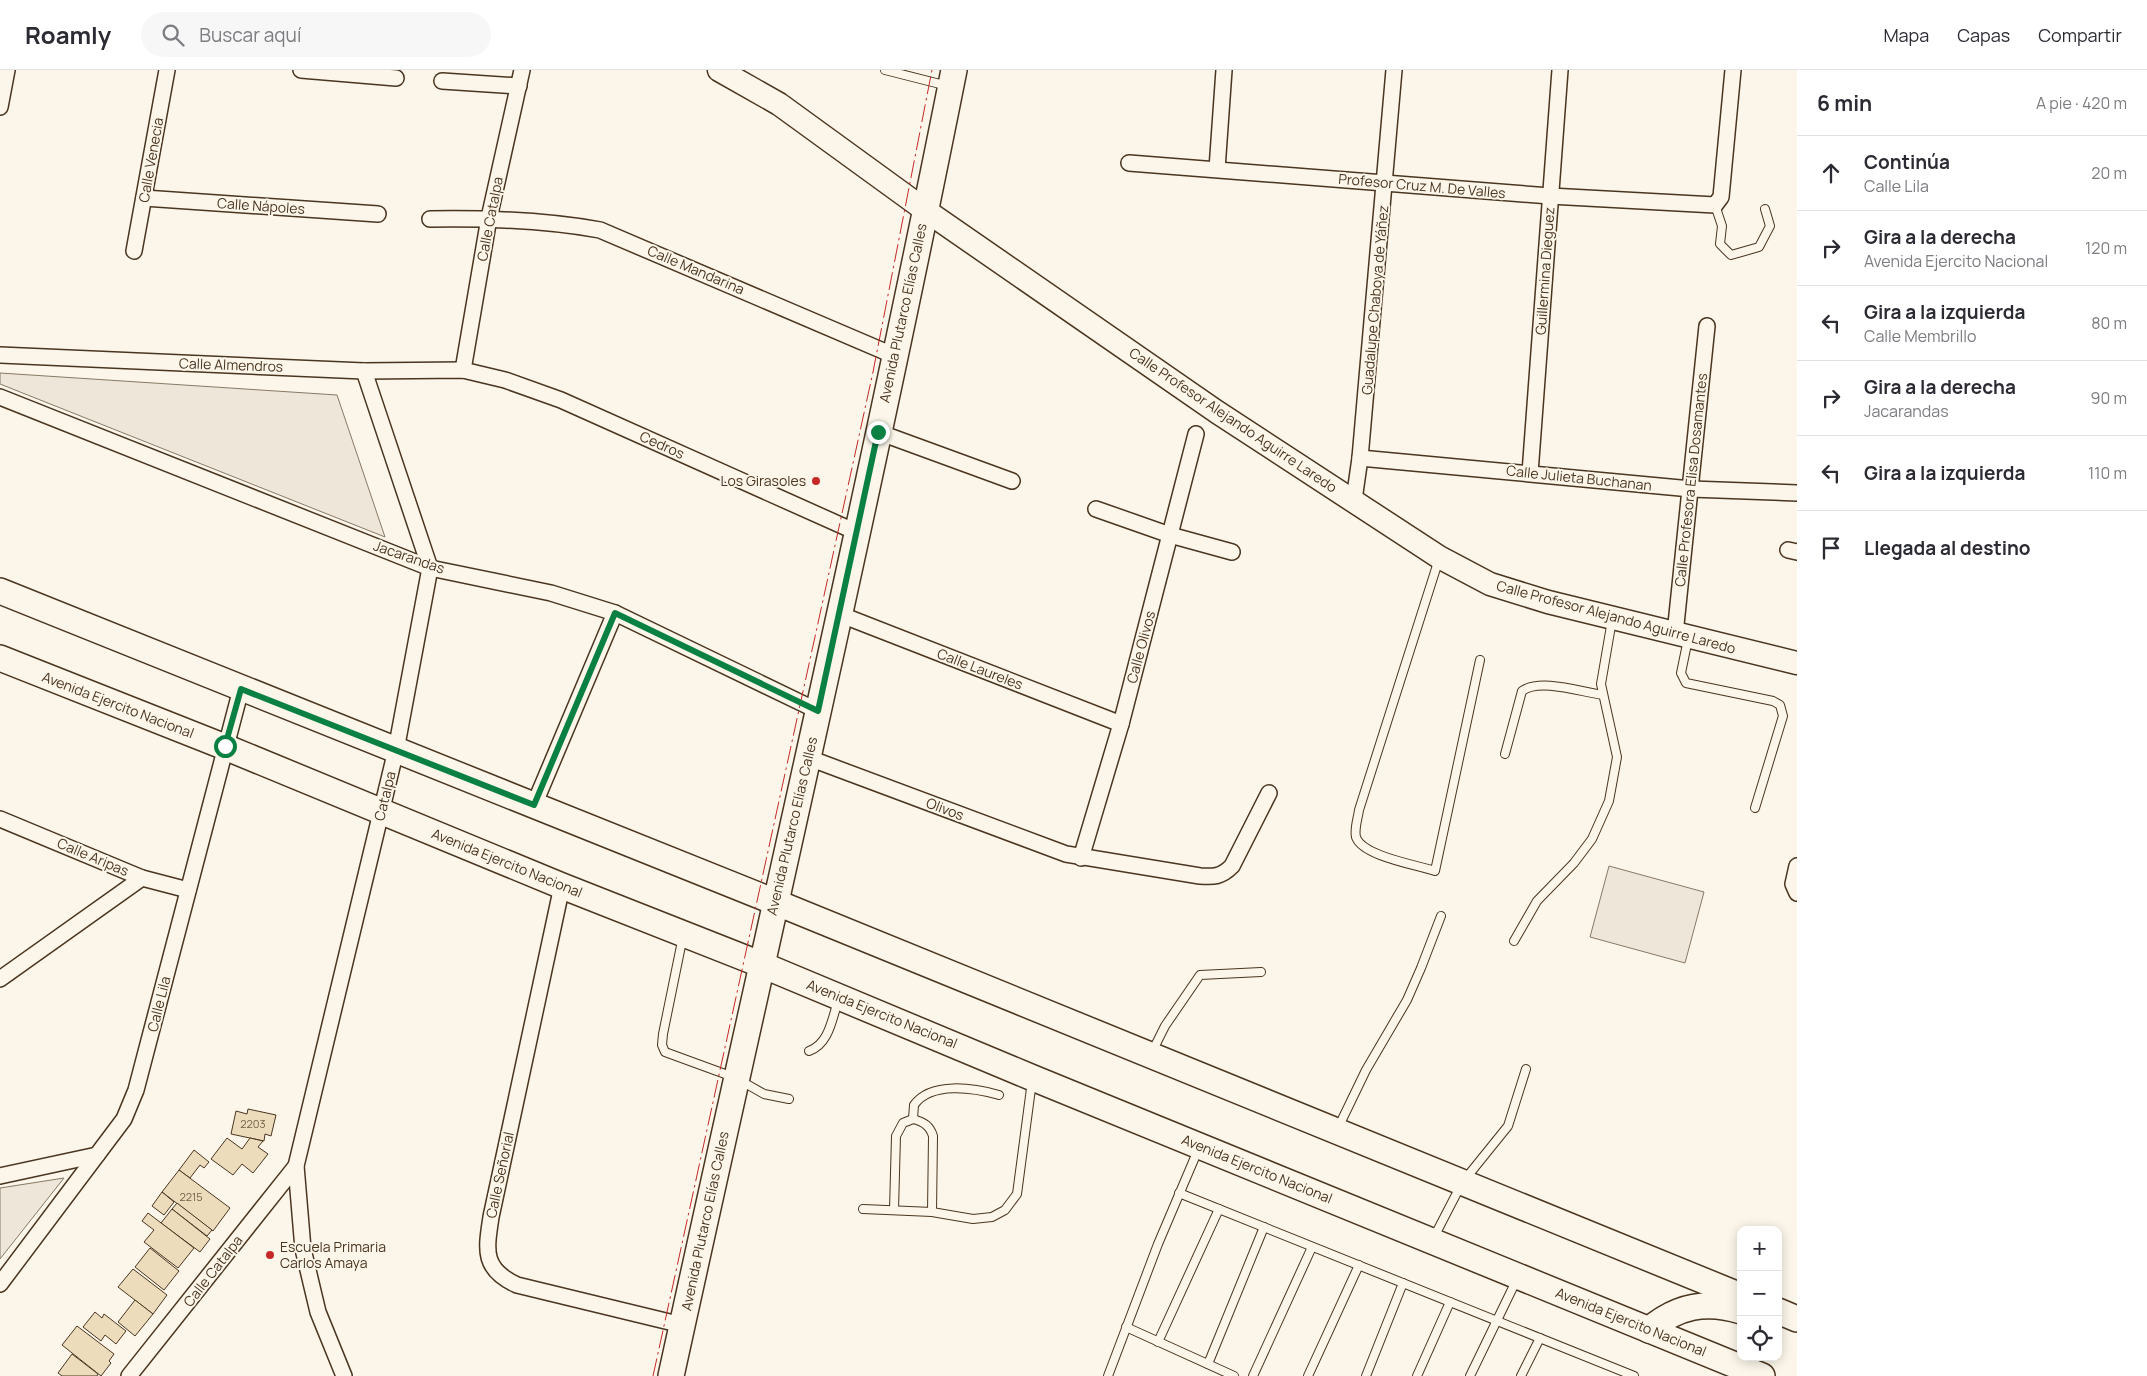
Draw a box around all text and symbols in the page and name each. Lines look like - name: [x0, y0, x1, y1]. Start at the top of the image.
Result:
- search box: [141, 12, 491, 57]
- text: Roamly: [25, 18, 111, 51]
- icon: search: [159, 21, 187, 49]
- text: Buscar aquí: [199, 22, 301, 48]
- text: Mapa: [1883, 23, 1929, 47]
- text: Capas: [1957, 23, 2010, 47]
- text: Compartir: [2038, 23, 2122, 47]
- text: 6 min: [1817, 89, 1872, 117]
- text: A pie · 420 m: [2036, 92, 2127, 114]
- street label: Calle Venecia: [134, 116, 167, 204]
- text: Continúa: [1864, 149, 1950, 175]
- icon: ahead: [1817, 159, 1845, 187]
- text: 20 m: [2091, 162, 2127, 184]
- street label: Profesor Cruz M. De Valles: [1338, 169, 1506, 202]
- street label: Calle Catalpa: [472, 175, 507, 263]
- text: Calle Lila: [1864, 175, 1929, 197]
- street label: Calle Nápoles: [216, 193, 306, 218]
- street label: Guadalupe Chaboya de Yáñez: [1357, 204, 1392, 396]
- street label: Guillermina Dieguez: [1531, 206, 1558, 336]
- street label: Avenida Plutarco Elías Calles: [874, 221, 931, 404]
- text: Gira a la derecha: [1864, 224, 2016, 250]
- icon: right: [1817, 234, 1845, 262]
- text: 120 m: [2085, 237, 2127, 259]
- street label: Calle Mandarina: [645, 241, 748, 299]
- text: Avenida Ejercito Nacional: [1864, 250, 2048, 272]
- text: Gira a la izquierda: [1864, 299, 2025, 325]
- icon: left: [1817, 309, 1845, 337]
- text: 80 m: [2091, 312, 2127, 334]
- text: Calle Membrillo: [1864, 325, 1976, 347]
- street label: Calle Profesor Alejando Aguirre Laredo: [1126, 343, 1341, 496]
- street label: Calle Almendros: [179, 353, 283, 376]
- street label: Calle Profesora Elisa Dosamantes: [1670, 372, 1711, 588]
- text: Gira a la derecha: [1864, 374, 2016, 400]
- icon: right: [1817, 384, 1845, 412]
- text: 90 m: [2091, 387, 2127, 409]
- text: Jacarandas: [1864, 400, 1949, 422]
- route end: [867, 421, 890, 444]
- street label: Cedros: [637, 426, 688, 463]
- icon: left: [1817, 459, 1845, 487]
- street label: Calle Julieta Buchanan: [1505, 460, 1653, 495]
- text: Gira a la izquierda: [1864, 460, 2025, 486]
- text: 110 m: [2088, 462, 2127, 484]
- place label: Los Girasoles: [720, 471, 806, 490]
- marker: Los Girasoles: [810, 475, 822, 487]
- icon: arrive: [1817, 534, 1845, 562]
- text: Llegada al destino: [1864, 535, 2031, 561]
- street label: Jacarandas: [371, 536, 447, 578]
- street label: Calle Profesor Alejando Aguirre Laredo: [1494, 575, 1738, 658]
- street label: Calle Olivos: [1122, 608, 1159, 685]
- street label: Calle Laureles: [935, 643, 1026, 694]
- street label: Avenida Ejercito Nacional: [40, 667, 197, 742]
- route start: [214, 735, 237, 758]
- street label: Avenida Plutarco Elías Calles: [762, 735, 821, 917]
- street label: Catalpa: [369, 769, 400, 823]
- street label: Olivos: [924, 793, 967, 824]
- street label: Avenida Ejercito Nacional: [429, 824, 585, 902]
- street label: Calle Aripas: [55, 833, 132, 880]
- street label: Calle Lila: [142, 974, 175, 1034]
- street label: Avenida Ejercito Nacional: [804, 975, 960, 1053]
- house number: 2203: [240, 1116, 266, 1131]
- street label: Avenida Plutarco Elías Calles: [676, 1129, 733, 1312]
- street label: Calle Señorial: [481, 1130, 518, 1220]
- street label: Avenida Ejercito Nacional: [1179, 1130, 1335, 1208]
- house number: 2215: [179, 1189, 203, 1204]
- map controls: [1737, 1226, 1782, 1361]
- button: +: [1737, 1226, 1782, 1271]
- street label: Calle Catalpa: [179, 1231, 247, 1310]
- place label: Escuela Primaria Carlos Amaya: [280, 1237, 386, 1272]
- marker: Escuela Primaria Carlos Amaya: [264, 1249, 276, 1261]
- button: −: [1737, 1271, 1782, 1316]
- street label: Avenida Ejercito Nacional: [1553, 1283, 1709, 1361]
- button: locate: [1737, 1316, 1782, 1361]

